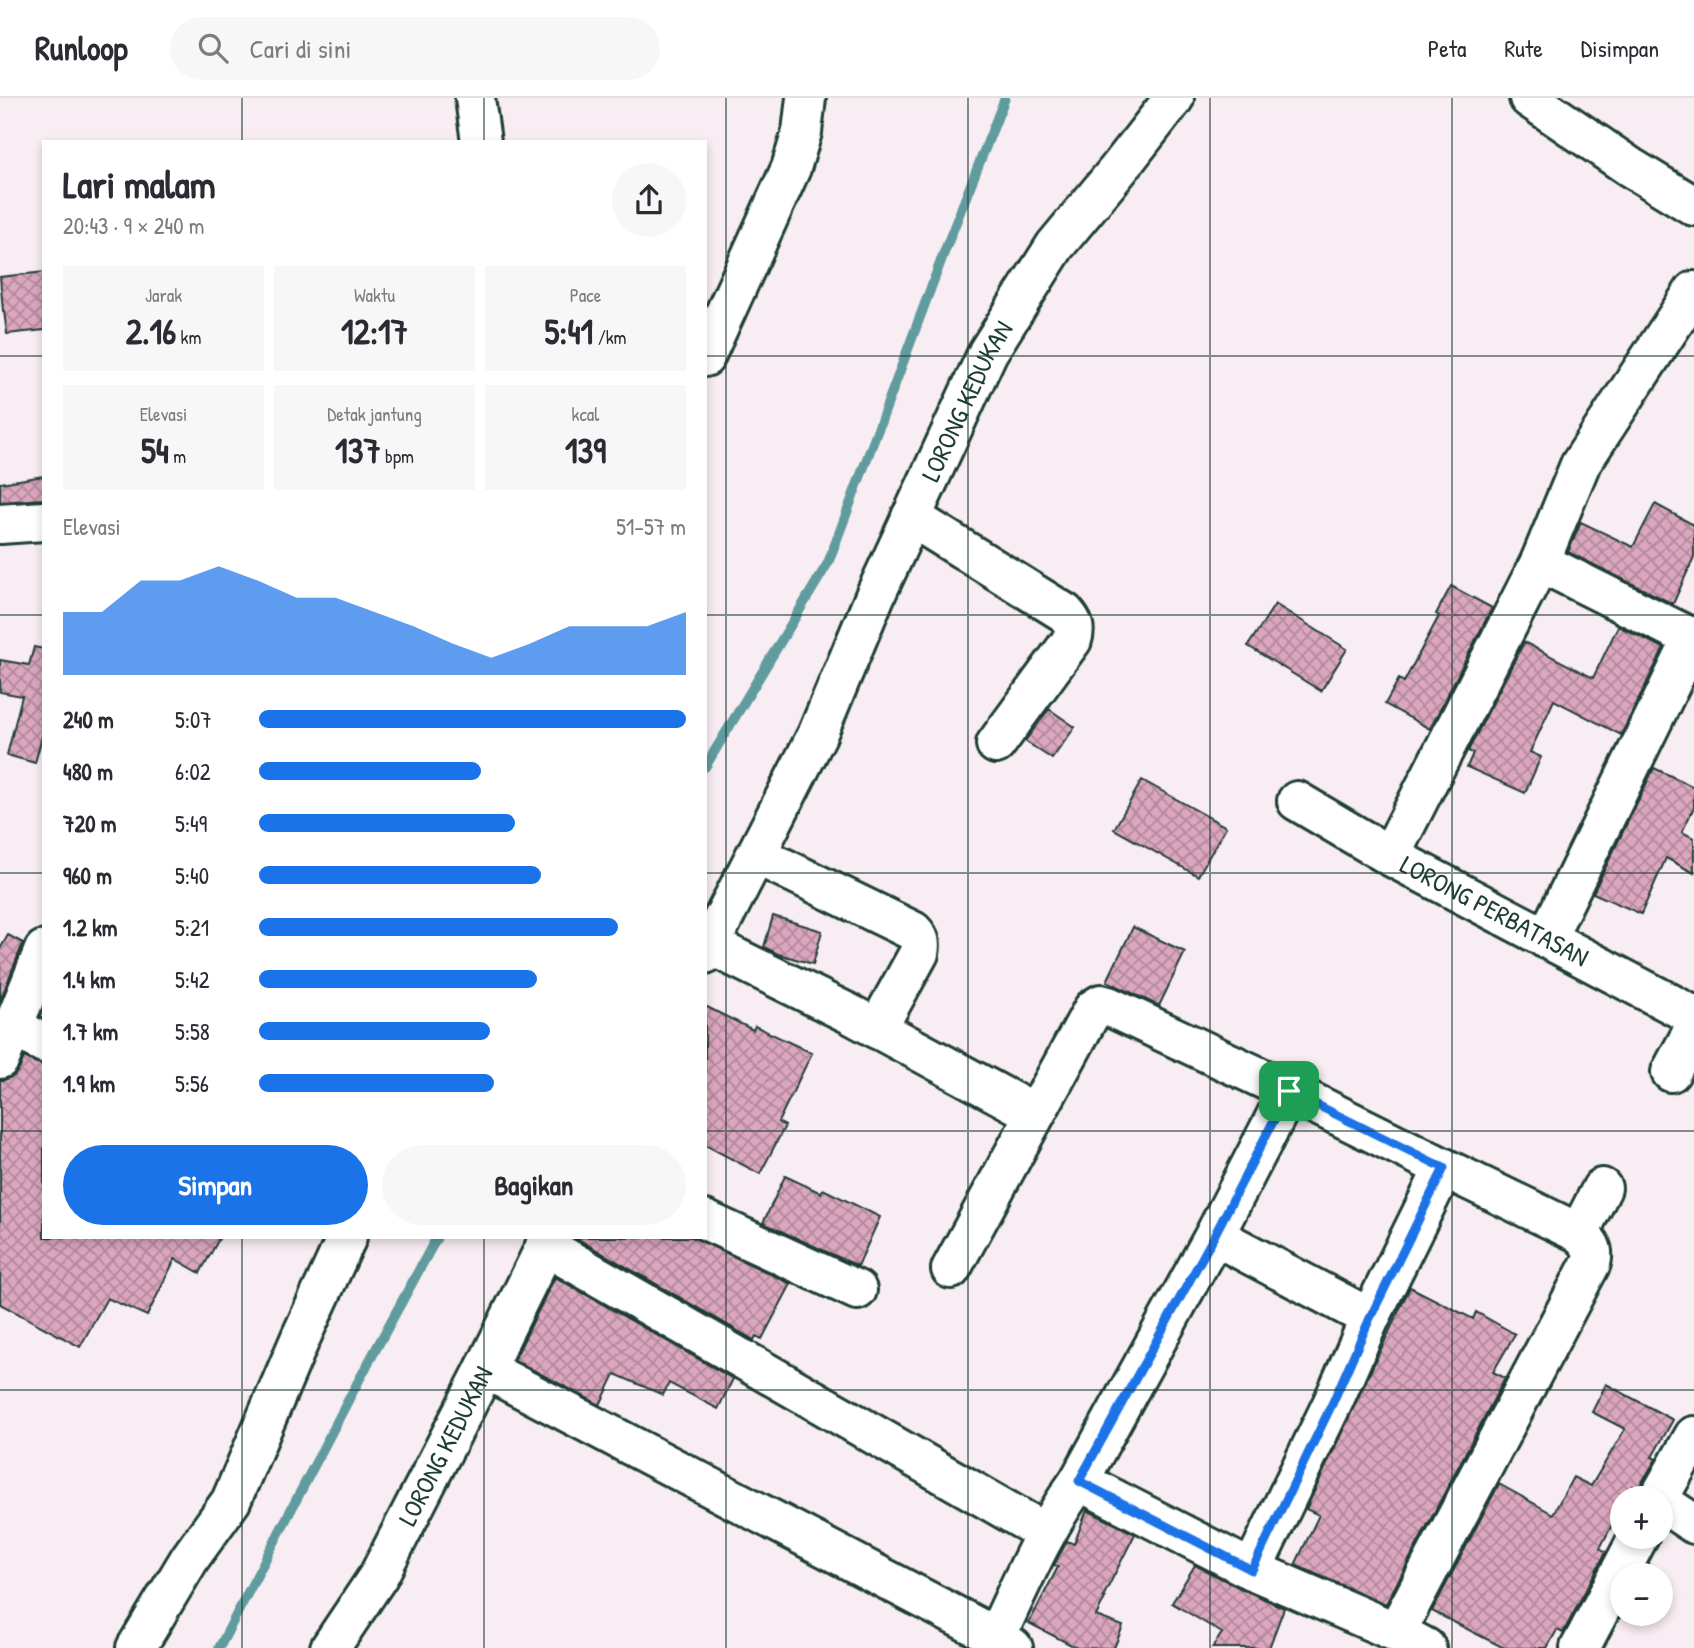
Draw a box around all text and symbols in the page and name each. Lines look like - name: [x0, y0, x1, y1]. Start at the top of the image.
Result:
- search box: [170, 17, 660, 80]
- text: Runloop: [35, 26, 128, 70]
- icon: search: [194, 29, 232, 67]
- text: Cari di sini: [250, 31, 351, 66]
- text: Peta: [1428, 32, 1466, 64]
- text: Rute: [1504, 32, 1543, 64]
- text: Disimpan: [1581, 32, 1659, 64]
- text: Lari malam: [63, 158, 216, 210]
- button: share: [612, 163, 686, 237]
- text: 20:43 · 9 × 240 m: [63, 210, 204, 241]
- text: Jarak: [145, 282, 182, 308]
- text: Waktu: [354, 282, 395, 308]
- text: Pace: [570, 282, 601, 308]
- text: 2.16: [126, 308, 176, 355]
- text: 12:17: [341, 308, 408, 355]
- text: 5:41: [545, 308, 593, 355]
- street label: LORONG KEDUKAN: [912, 314, 1020, 487]
- text: km: [176, 324, 201, 350]
- text: /km: [593, 324, 626, 350]
- text: Elevasi: [140, 401, 187, 427]
- text: Detak jantung: [327, 401, 422, 427]
- text: kcal: [572, 401, 599, 427]
- text: 54: [141, 427, 169, 474]
- text: 137: [335, 427, 381, 474]
- text: 139: [565, 427, 606, 474]
- text: m: [169, 443, 186, 469]
- text: bpm: [381, 443, 414, 469]
- text: Elevasi: [63, 511, 121, 542]
- text: 51–57 m: [616, 511, 686, 542]
- text: 240 m: [63, 704, 114, 735]
- text: 5:07: [175, 704, 212, 735]
- text: 480 m: [63, 756, 113, 787]
- text: 6:02: [175, 756, 211, 787]
- text: 720 m: [63, 808, 116, 839]
- text: 5:49: [175, 808, 207, 839]
- street label: LORONG PERBATASAN: [1395, 847, 1595, 974]
- text: 960 m: [63, 860, 112, 891]
- text: 5:40: [175, 860, 209, 891]
- text: 1.2 km: [63, 912, 118, 943]
- text: 5:21: [175, 912, 209, 943]
- text: 1.4 km: [63, 964, 115, 995]
- text: 5:42: [175, 964, 209, 995]
- text: 1.7 km: [63, 1016, 118, 1047]
- text: 5:58: [175, 1016, 210, 1047]
- pin: [1259, 1061, 1319, 1121]
- text: 1.9 km: [63, 1068, 115, 1099]
- text: 5:56: [175, 1068, 209, 1099]
- icon: arrive: [1270, 1072, 1308, 1110]
- button: Simpan: [63, 1145, 368, 1225]
- button: Bagikan: [382, 1145, 686, 1225]
- street label: LORONG KEDUKAN: [389, 1360, 500, 1531]
- map controls: [1610, 1486, 1673, 1626]
- button: +: [1610, 1486, 1673, 1549]
- button: −: [1610, 1563, 1673, 1626]

